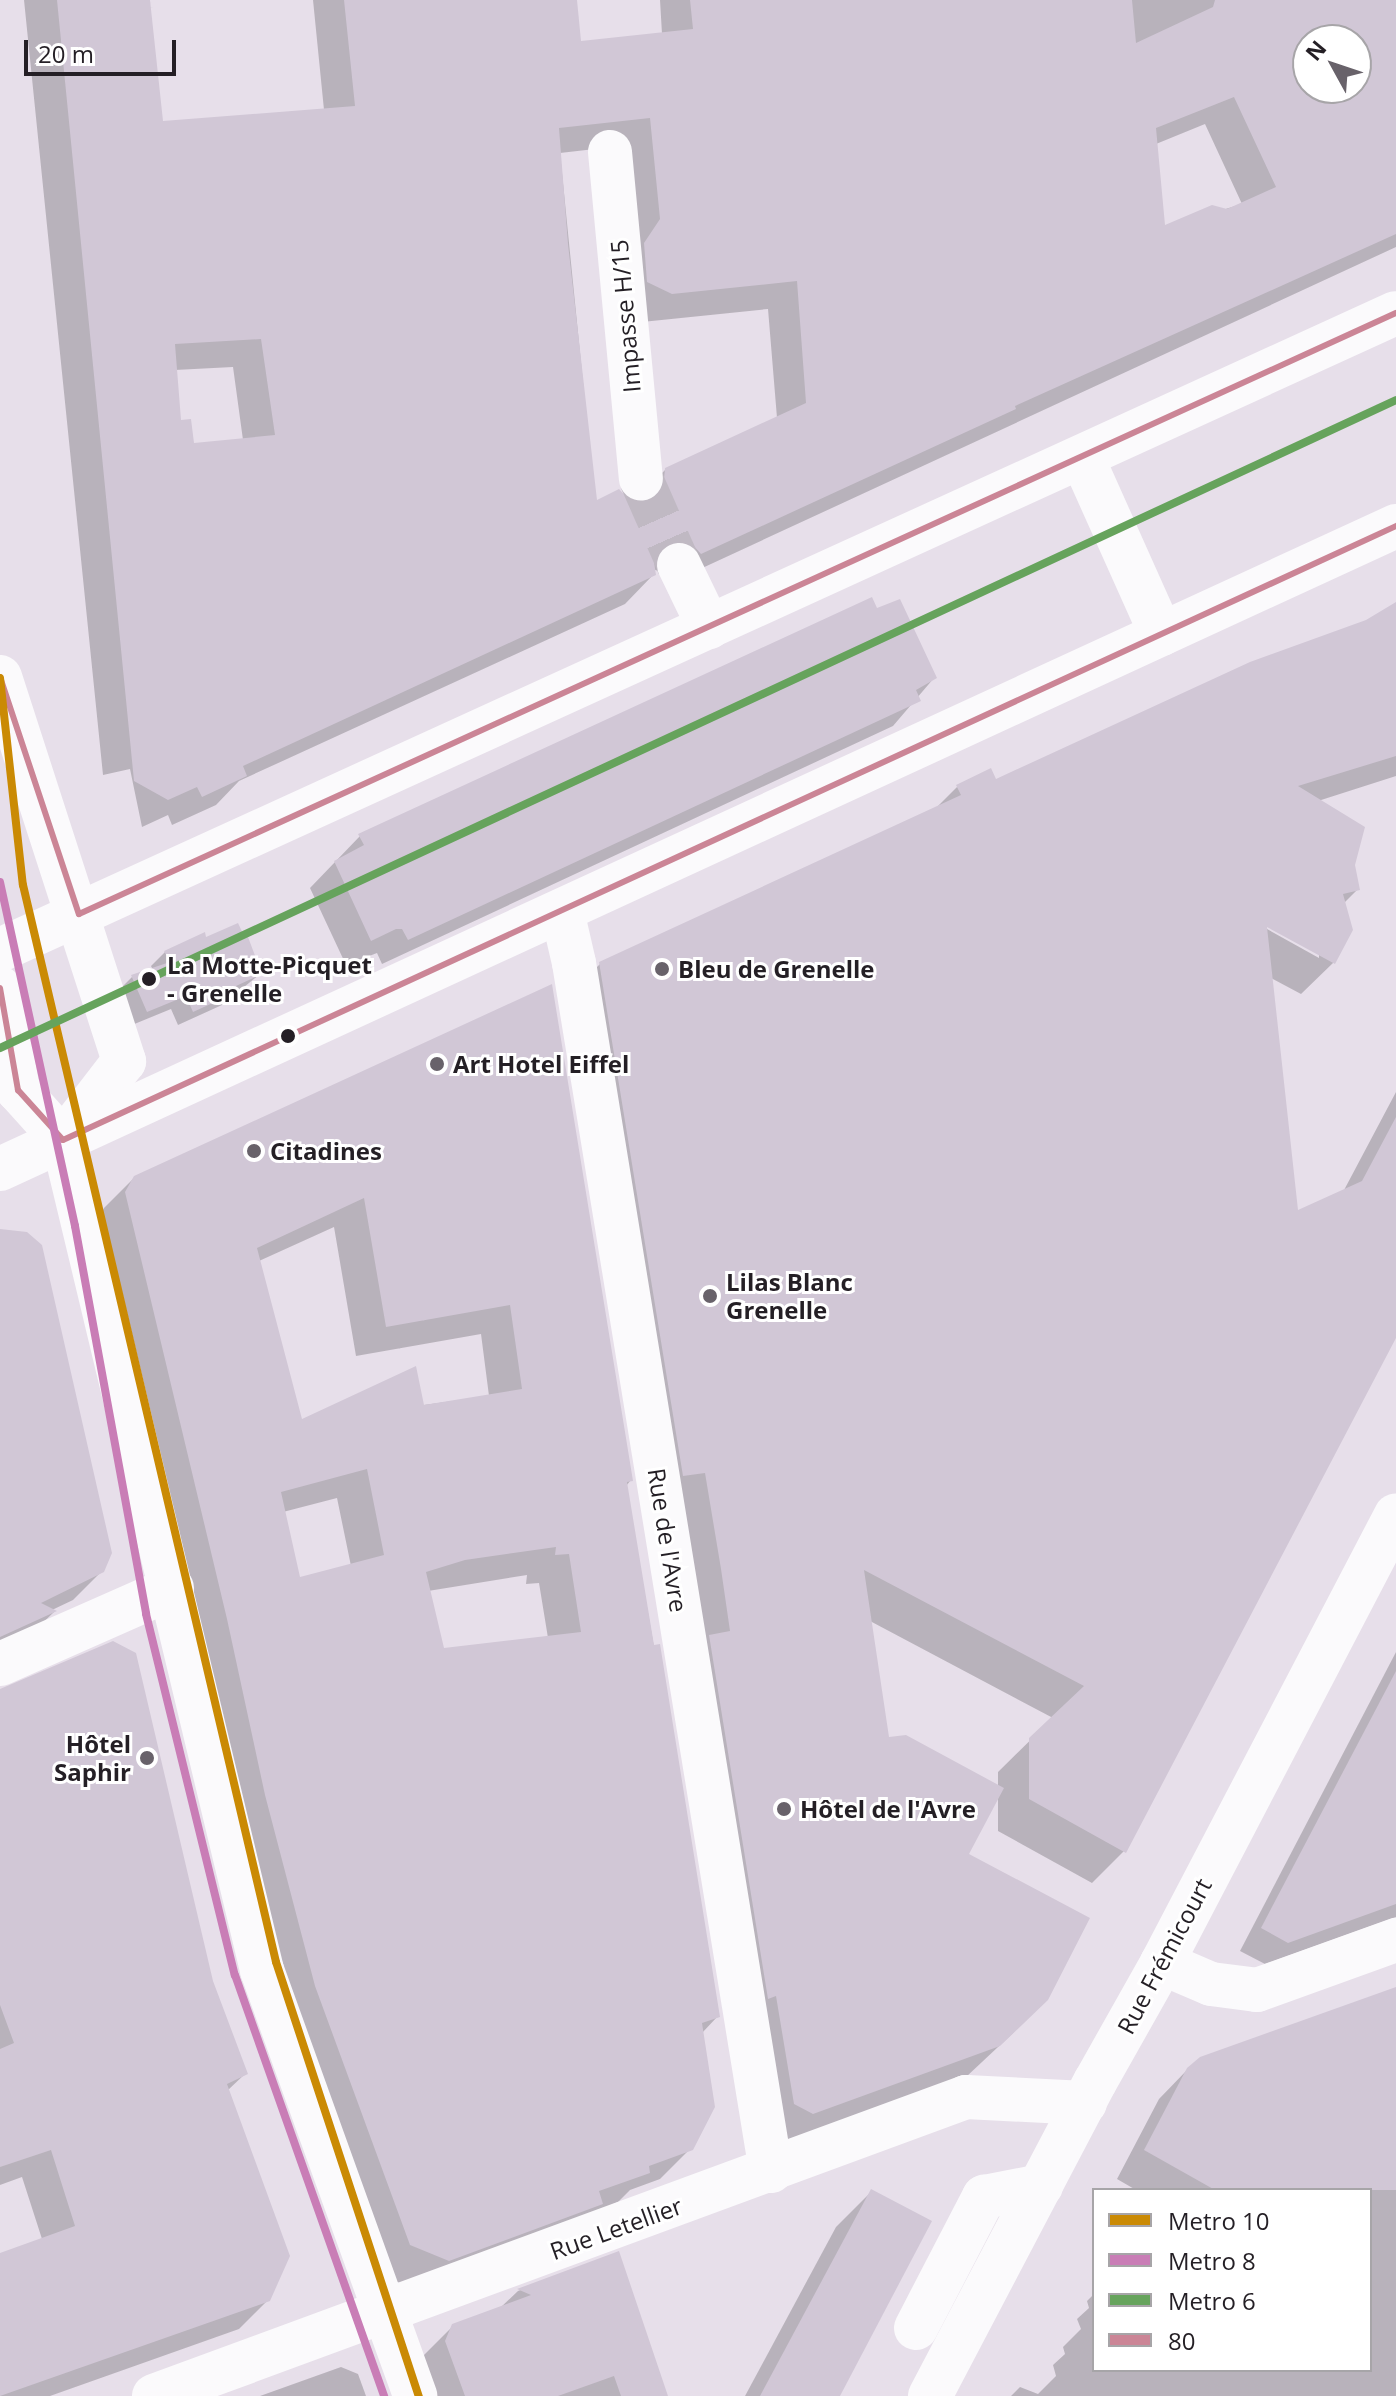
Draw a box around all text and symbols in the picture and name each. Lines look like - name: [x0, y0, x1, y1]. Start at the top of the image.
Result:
- scale bar: [28, 24, 180, 74]
- north arrow: [1292, 24, 1372, 104]
- text: N: [1298, 33, 1332, 66]
- text: 20 m: [38, 37, 94, 70]
- street label: Impasse H/15: [604, 238, 646, 394]
- place label: La Motte-Picquet - Grenelle: [167, 951, 372, 1007]
- place label: Bleu de Grenelle: [678, 955, 874, 983]
- marker: Bleu de Grenelle: [653, 960, 671, 978]
- marker: La Motte-Picquet - Grenelle: [138, 968, 160, 990]
- unlabelled marker: [280, 1028, 296, 1044]
- place label: Art Hotel Eiffel: [453, 1050, 629, 1078]
- marker: Art Hotel Eiffel: [428, 1055, 446, 1073]
- place label: Citadines: [270, 1137, 382, 1165]
- marker: Citadines: [245, 1142, 263, 1160]
- place label: Lilas Blanc Grenelle: [726, 1268, 853, 1324]
- marker: Lilas Blanc Grenelle: [701, 1287, 719, 1305]
- street label: Rue de l'Avre: [642, 1466, 694, 1614]
- place label: Hôtel Saphir: [54, 1730, 131, 1786]
- marker: Hôtel Saphir: [138, 1749, 156, 1767]
- place label: Hôtel de l'Avre: [800, 1795, 976, 1823]
- marker: Hôtel de l'Avre: [775, 1800, 793, 1818]
- street label: Rue Frémicourt: [1111, 1873, 1217, 2039]
- legend: [1092, 2188, 1372, 2372]
- street label: Rue Letellier: [546, 2191, 686, 2265]
- text: Metro 10: [1168, 2204, 1270, 2237]
- text: Metro 8: [1168, 2244, 1256, 2277]
- text: Metro 6: [1168, 2284, 1256, 2317]
- text: 80: [1168, 2324, 1195, 2357]

